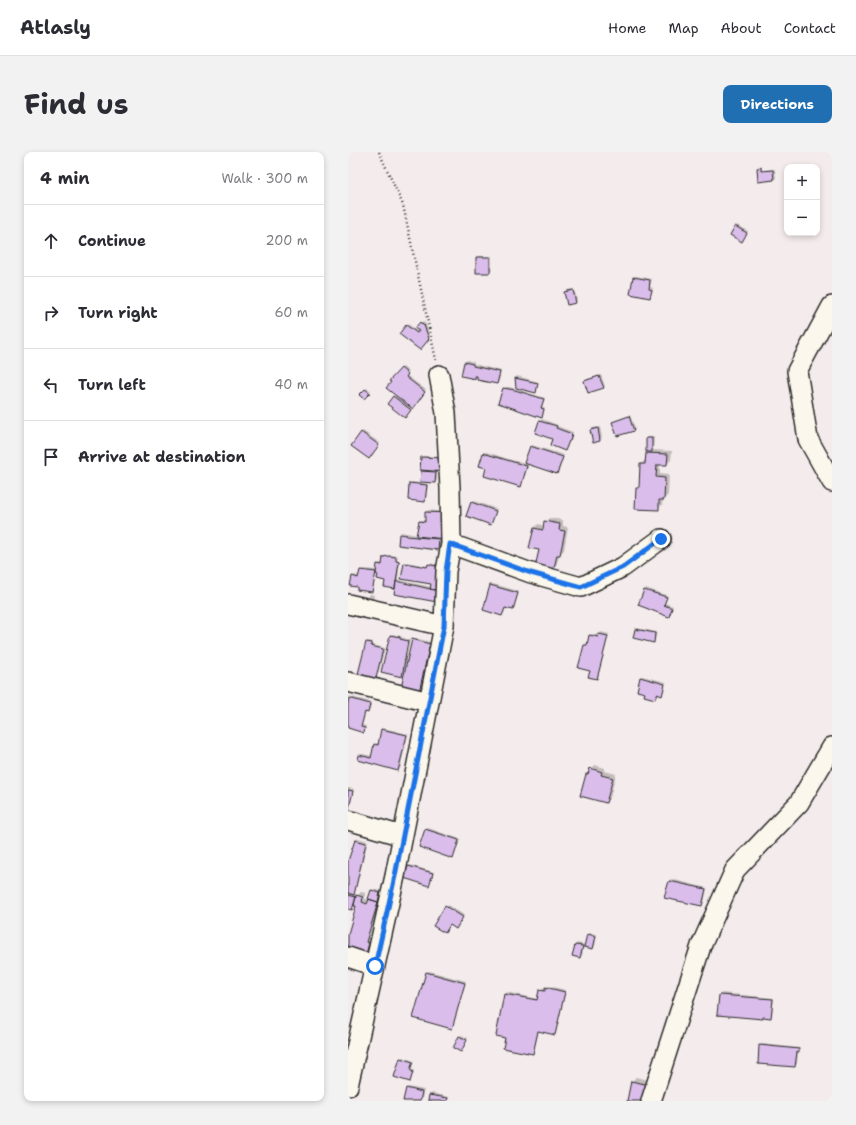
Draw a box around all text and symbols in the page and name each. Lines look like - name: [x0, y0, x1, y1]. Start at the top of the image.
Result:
- text: Atlasly: [20, 15, 91, 40]
- text: Home: [608, 19, 647, 37]
- text: Map: [669, 19, 699, 37]
- text: About: [721, 19, 762, 37]
- text: Contact: [784, 19, 836, 37]
- text: Find us: [24, 85, 129, 123]
- button: Directions: [723, 85, 832, 123]
- map controls: [784, 164, 820, 236]
- button: +: [784, 164, 820, 200]
- text: 4 min: [40, 167, 90, 189]
- text: Walk · 300 m: [221, 170, 308, 187]
- button: −: [784, 200, 820, 236]
- icon: ahead: [40, 230, 62, 252]
- text: Continue: [78, 231, 146, 251]
- text: 200 m: [266, 232, 308, 249]
- icon: right: [40, 302, 62, 324]
- text: Turn right: [78, 303, 158, 323]
- text: 60 m: [275, 304, 308, 321]
- icon: left: [40, 374, 62, 396]
- text: Turn left: [78, 375, 146, 395]
- text: 40 m: [274, 376, 308, 393]
- icon: arrive: [40, 446, 62, 468]
- text: Arrive at destination: [78, 447, 246, 467]
- route end: [652, 530, 670, 548]
- route start: [366, 957, 384, 975]

